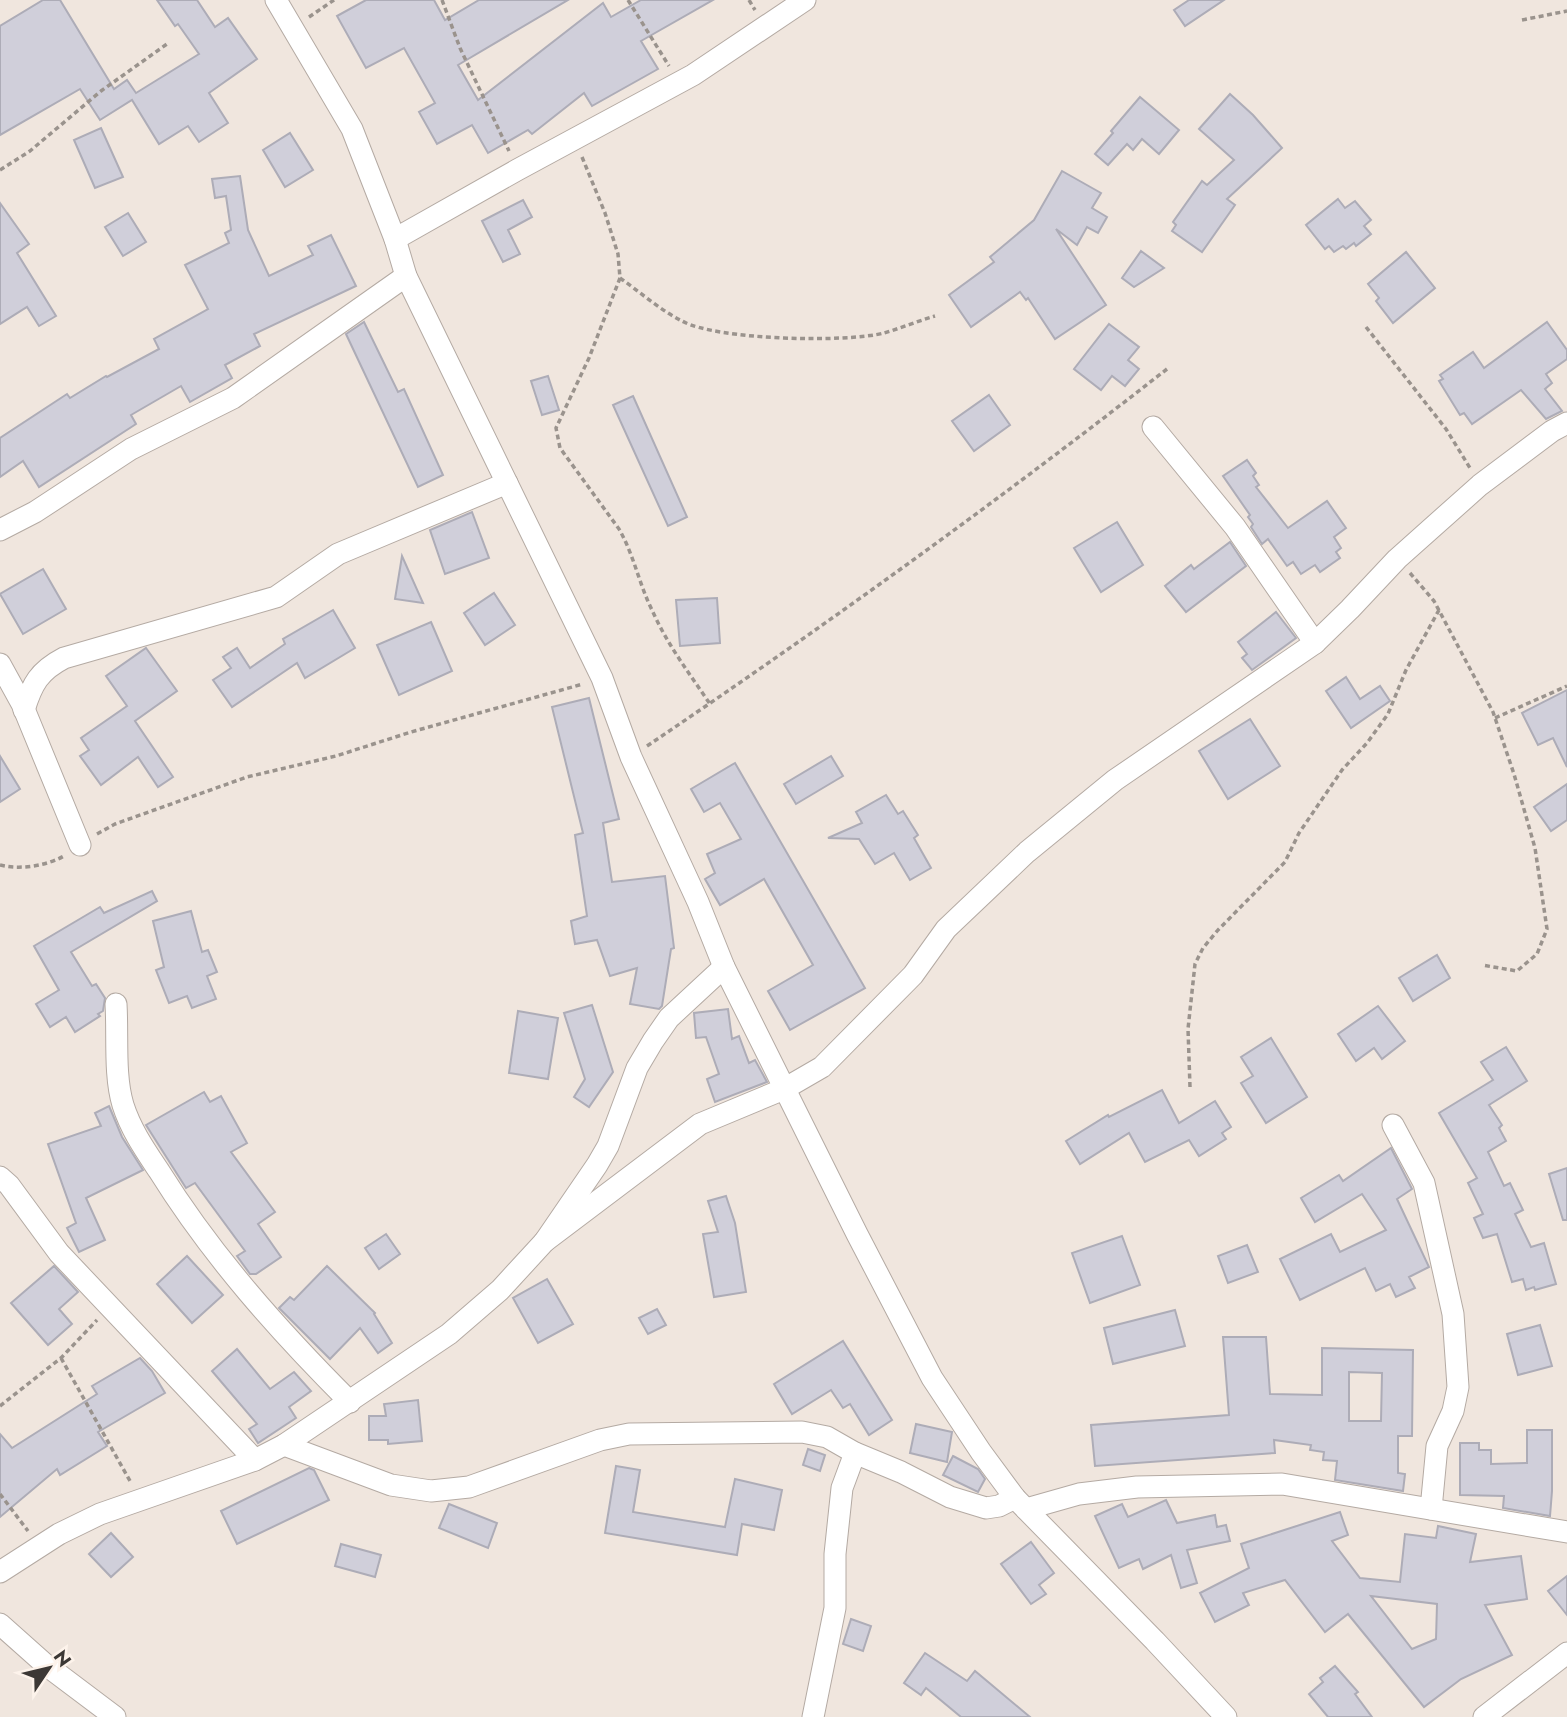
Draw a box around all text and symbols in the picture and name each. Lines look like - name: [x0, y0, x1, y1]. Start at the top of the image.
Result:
- north arrow: [14, 1633, 84, 1703]
- text: N: [47, 1645, 78, 1672]

